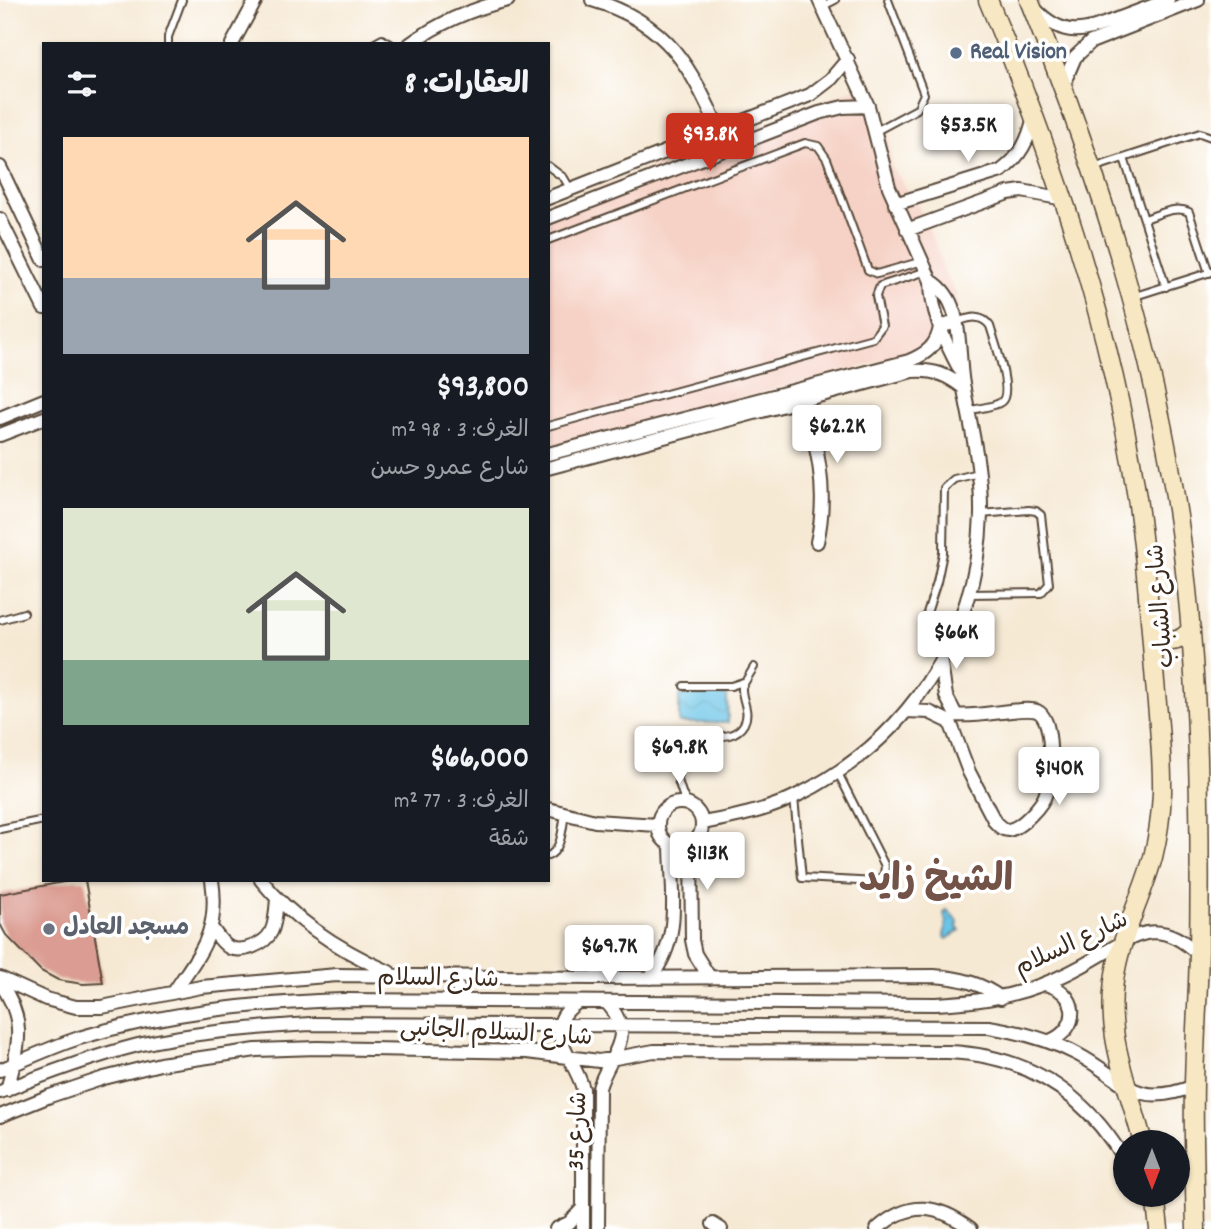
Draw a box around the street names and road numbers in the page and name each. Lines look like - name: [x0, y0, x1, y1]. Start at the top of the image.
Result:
- street label: شارع الشباب: [1140, 542, 1184, 670]
- street label: شارع السلام: [1010, 904, 1134, 986]
- street label: شارع السلام: [377, 962, 499, 998]
- street label: شارع السلام الجانبى: [399, 1012, 593, 1056]
- street label: شارع 35: [561, 1091, 597, 1171]

